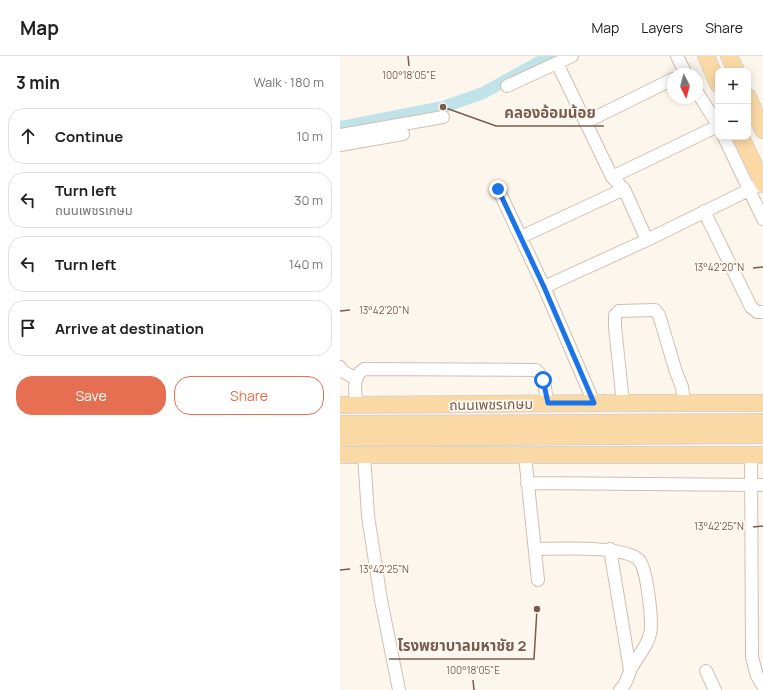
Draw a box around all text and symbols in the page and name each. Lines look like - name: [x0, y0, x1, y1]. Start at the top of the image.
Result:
- text: Map: [20, 15, 59, 41]
- text: Map: [591, 18, 619, 37]
- text: Layers: [641, 18, 683, 37]
- text: Share: [705, 18, 743, 37]
- text: 100°18'05"E: [382, 68, 436, 82]
- north arrow: [667, 68, 703, 104]
- map controls: [715, 68, 751, 140]
- button: +: [715, 68, 751, 104]
- text: 3 min: [16, 71, 60, 94]
- text: Walk · 180 m: [253, 73, 324, 91]
- callout: คลองอ้อมน้อย: [496, 99, 604, 126]
- text: คลองอ้อมน้อย: [504, 102, 596, 123]
- button: −: [715, 104, 751, 140]
- icon: ahead: [17, 125, 39, 147]
- text: Continue: [55, 126, 123, 147]
- text: 10 m: [296, 127, 323, 145]
- text: Turn left: [55, 180, 117, 201]
- route end: [489, 180, 507, 198]
- icon: left: [17, 189, 39, 211]
- text: 30 m: [294, 191, 323, 209]
- text: ถนนเพชรเกษม: [55, 201, 133, 219]
- icon: left: [17, 253, 39, 275]
- text: Turn left: [55, 254, 117, 275]
- text: 140 m: [289, 255, 323, 273]
- text: 13°42'20"N: [694, 260, 744, 274]
- text: 13°42'20"N: [359, 303, 409, 317]
- icon: arrive: [17, 317, 39, 339]
- text: Arrive at destination: [55, 318, 204, 339]
- route start: [534, 371, 552, 389]
- button: Save: [16, 376, 166, 415]
- button: Share: [174, 376, 324, 415]
- street label: ถนนเพชรเกษม: [449, 394, 533, 414]
- text: 13°42'25"N: [694, 519, 744, 533]
- text: 13°42'25"N: [359, 562, 409, 576]
- callout: โรงพยาบาลมหาชัย 2: [389, 632, 534, 659]
- text: โรงพยาบาลมหาชัย 2: [397, 635, 527, 656]
- text: 100°18'05"E: [446, 663, 500, 677]

